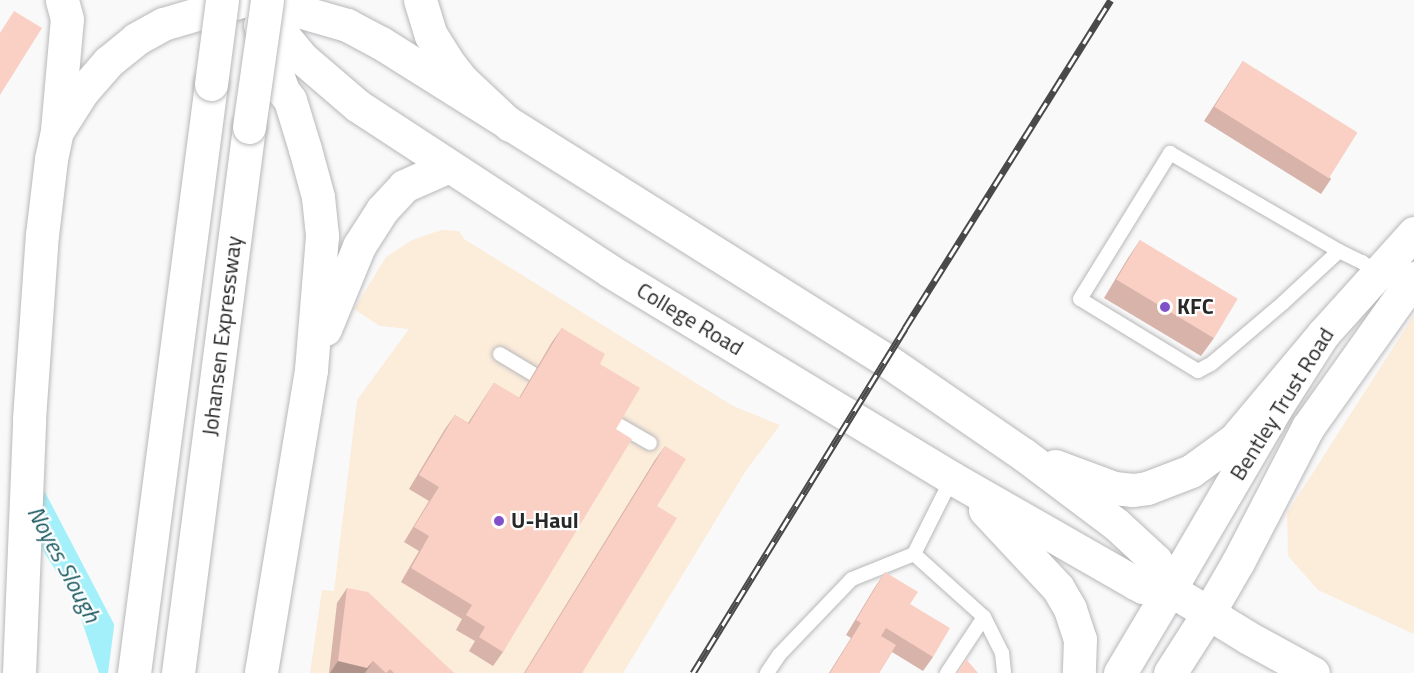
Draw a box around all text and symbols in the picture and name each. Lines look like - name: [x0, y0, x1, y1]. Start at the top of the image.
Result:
- street label: Johansen Expressway: [197, 235, 247, 437]
- street label: College Road: [632, 277, 748, 361]
- place label: KFC: [1177, 294, 1214, 320]
- marker: KFC: [1158, 300, 1172, 314]
- street label: Bentley Trust Road: [1224, 323, 1340, 485]
- water label: Noyes Slough: [21, 501, 107, 627]
- place label: U-Haul: [511, 508, 579, 534]
- marker: U-Haul: [492, 514, 506, 528]

